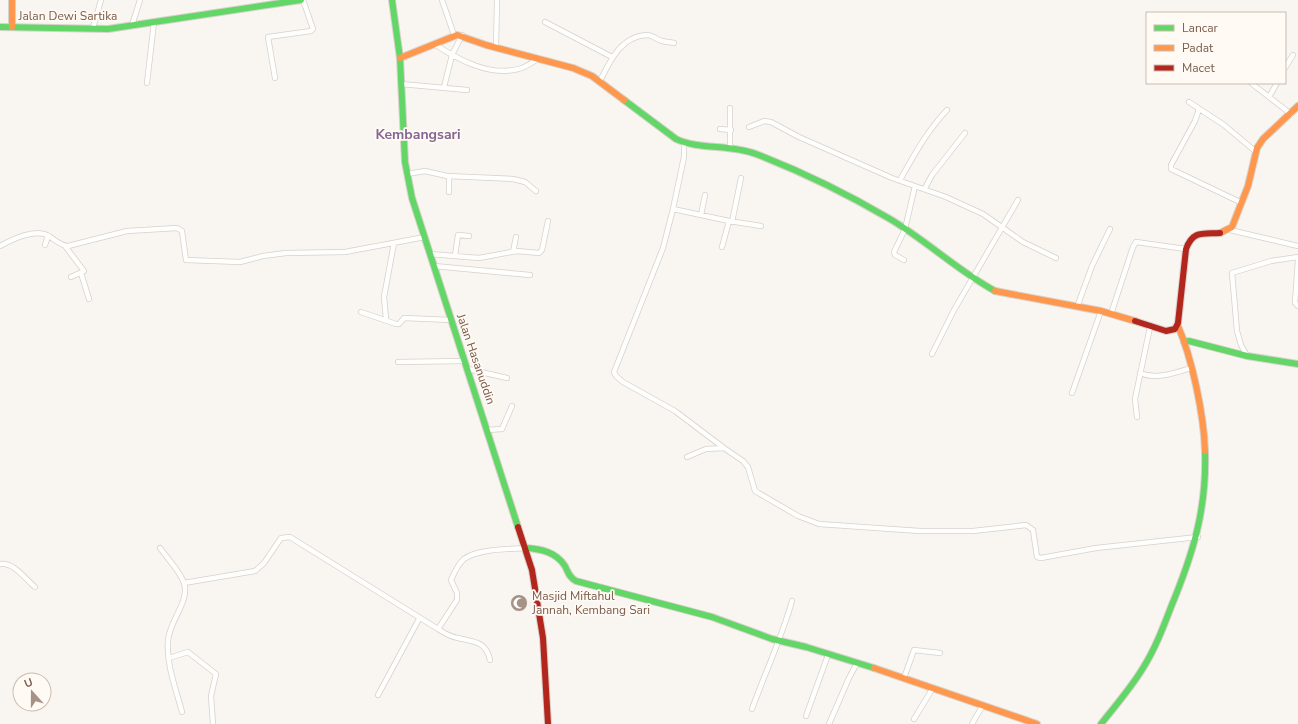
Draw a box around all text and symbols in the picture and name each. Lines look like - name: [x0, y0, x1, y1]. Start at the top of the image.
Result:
- street label: Jalan Dewi Sartika: [18, 8, 117, 24]
- legend: [1146, 12, 1286, 84]
- text: Lancar: [1182, 20, 1219, 36]
- text: Padat: [1182, 40, 1214, 56]
- text: Macet: [1182, 60, 1215, 76]
- district label: Kembangsari: [375, 125, 461, 144]
- street label: Jalan Hasanuddin: [453, 311, 499, 406]
- place label: Masjid Miftahul Jannah, Kembang Sari: [531, 588, 650, 618]
- mosque icon: Masjid Miftahul Jannah, Kembang Sari: [509, 593, 529, 613]
- north arrow: [12, 672, 52, 712]
- text: U: [22, 675, 35, 692]

